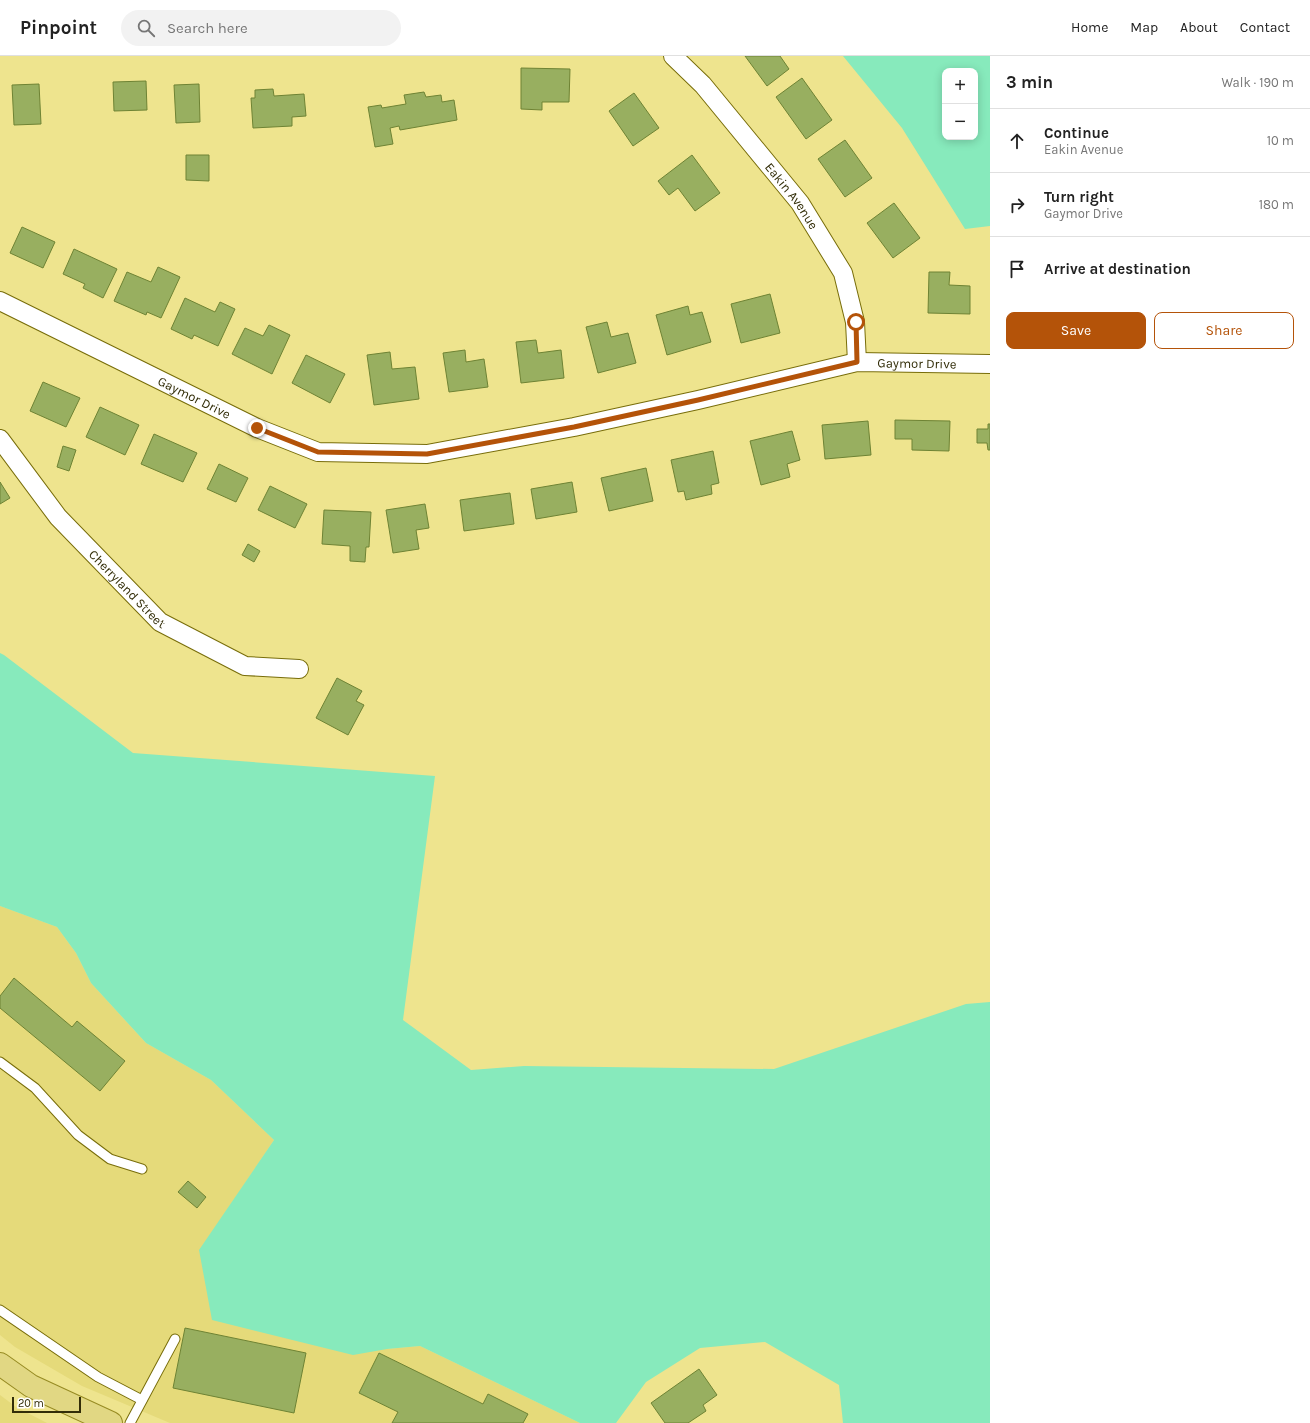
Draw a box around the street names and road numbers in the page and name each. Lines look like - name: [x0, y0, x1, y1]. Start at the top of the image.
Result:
- street label: Eakin Avenue: [762, 159, 822, 232]
- street label: Gaymor Drive: [877, 355, 957, 371]
- street label: Gaymor Drive: [156, 373, 234, 422]
- street label: Cherryland Street: [86, 546, 168, 631]

